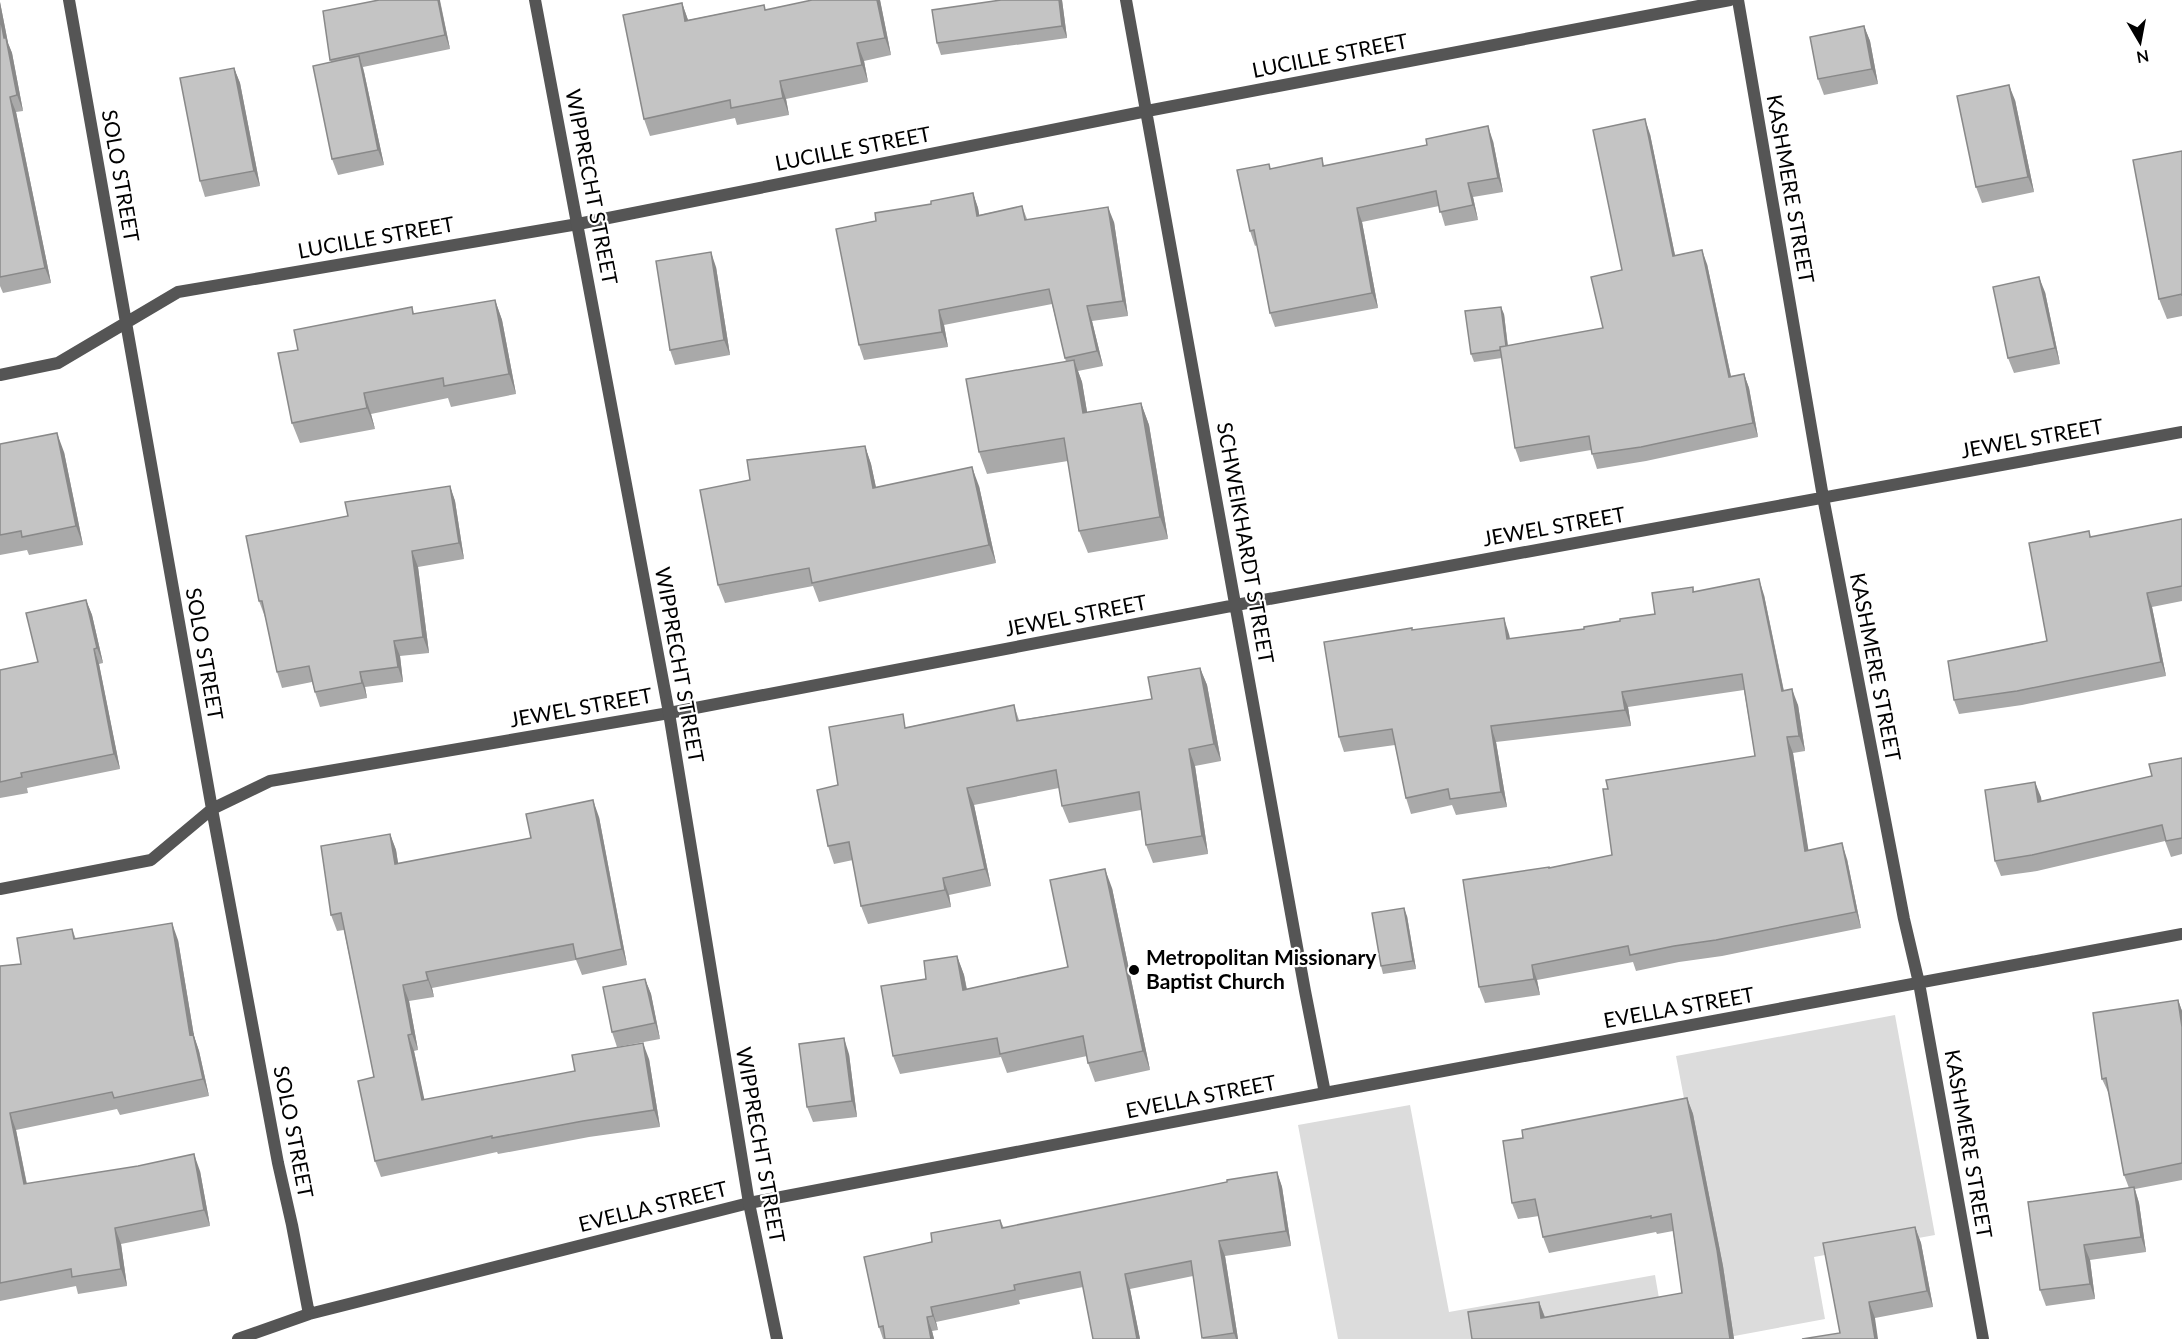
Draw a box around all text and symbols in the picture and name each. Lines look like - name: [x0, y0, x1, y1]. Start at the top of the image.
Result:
- north arrow: [2110, 12, 2170, 72]
- street label: LUCILLE STREET: [1250, 27, 1410, 82]
- text: N: [2135, 47, 2150, 68]
- street label: WIPPRECHT STREET: [561, 87, 624, 287]
- street label: KASHMERE STREET: [1763, 92, 1821, 286]
- street label: SOLO STREET: [98, 108, 146, 245]
- street label: LUCILLE STREET: [773, 120, 933, 175]
- street label: LUCILLE STREET: [296, 210, 456, 263]
- street label: JEWEL STREET: [1959, 413, 2105, 462]
- street label: SCHWEIKHARDT STREET: [1213, 420, 1280, 666]
- street label: JEWEL STREET: [1481, 501, 1627, 550]
- street label: WIPPRECHT STREET: [651, 565, 710, 765]
- street label: KASHMERE STREET: [1846, 570, 1907, 764]
- street label: SOLO STREET: [182, 586, 230, 723]
- street label: JEWEL STREET: [1003, 588, 1149, 641]
- street label: JEWEL STREET: [508, 682, 654, 731]
- place label: Metropolitan Missionary Baptist Church: [1146, 944, 1377, 993]
- marker: Metropolitan Missionary Baptist Church: [1127, 963, 1141, 977]
- street label: EVELLA STREET: [1601, 981, 1757, 1032]
- street label: WIPPRECHT STREET: [732, 1045, 791, 1245]
- street label: KASHMERE STREET: [1941, 1047, 1999, 1241]
- street label: SOLO STREET: [269, 1064, 320, 1200]
- street label: EVELLA STREET: [1123, 1069, 1279, 1122]
- street label: EVELLA STREET: [576, 1175, 730, 1236]

